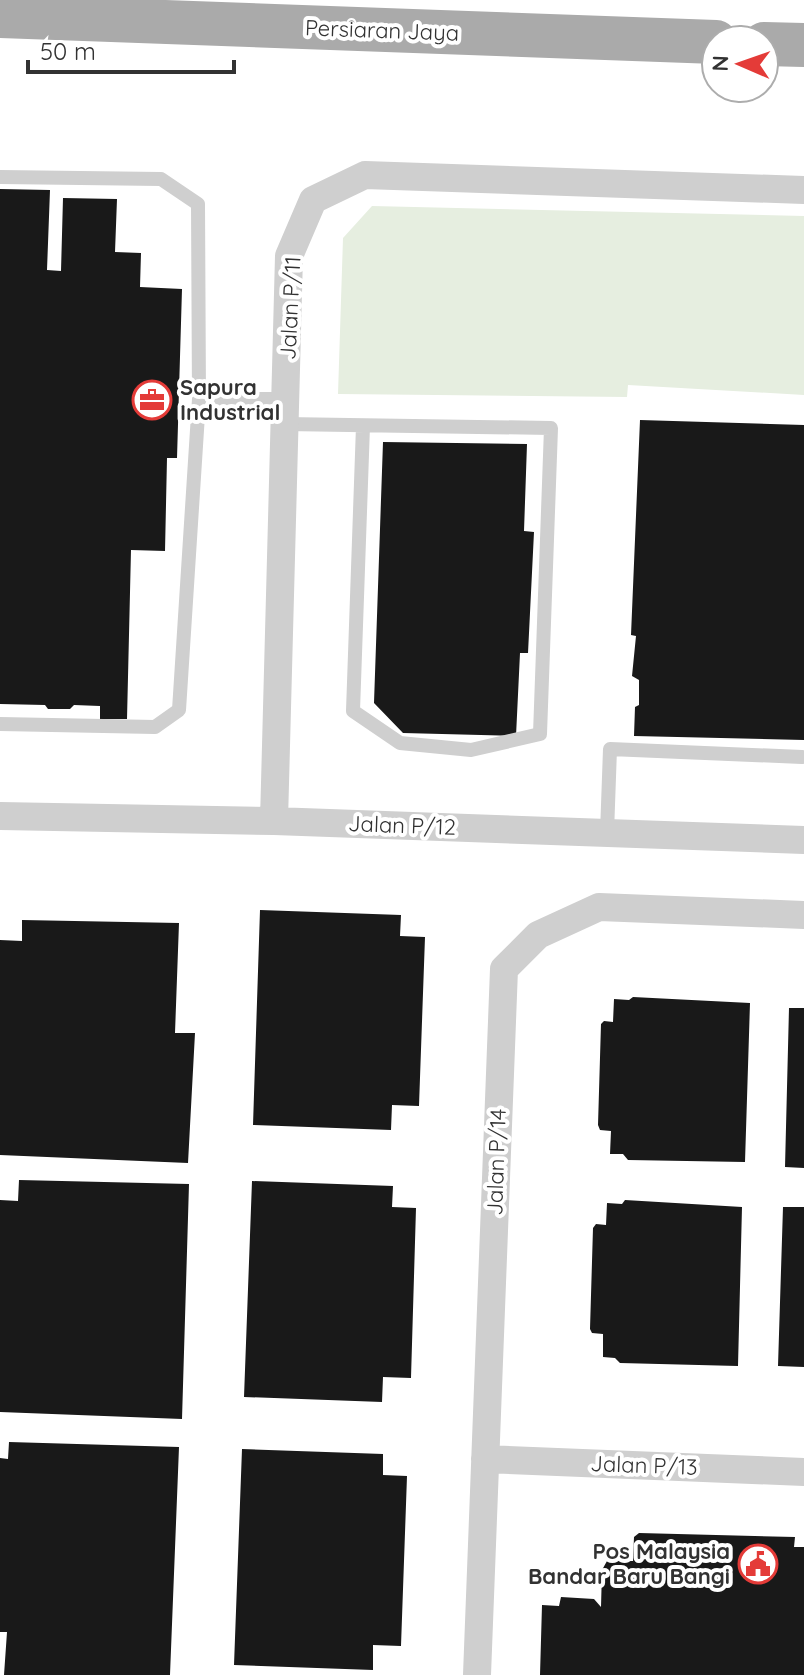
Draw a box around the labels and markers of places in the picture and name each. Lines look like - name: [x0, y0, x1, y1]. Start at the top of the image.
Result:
- place label: Sapura Industrial: [180, 373, 280, 426]
- office icon: Sapura Industrial: [131, 379, 173, 421]
- place label: Pos Malaysia Bandar Baru Bangi: [528, 1537, 730, 1590]
- public building icon: Pos Malaysia Bandar Baru Bangi: [737, 1543, 779, 1585]

